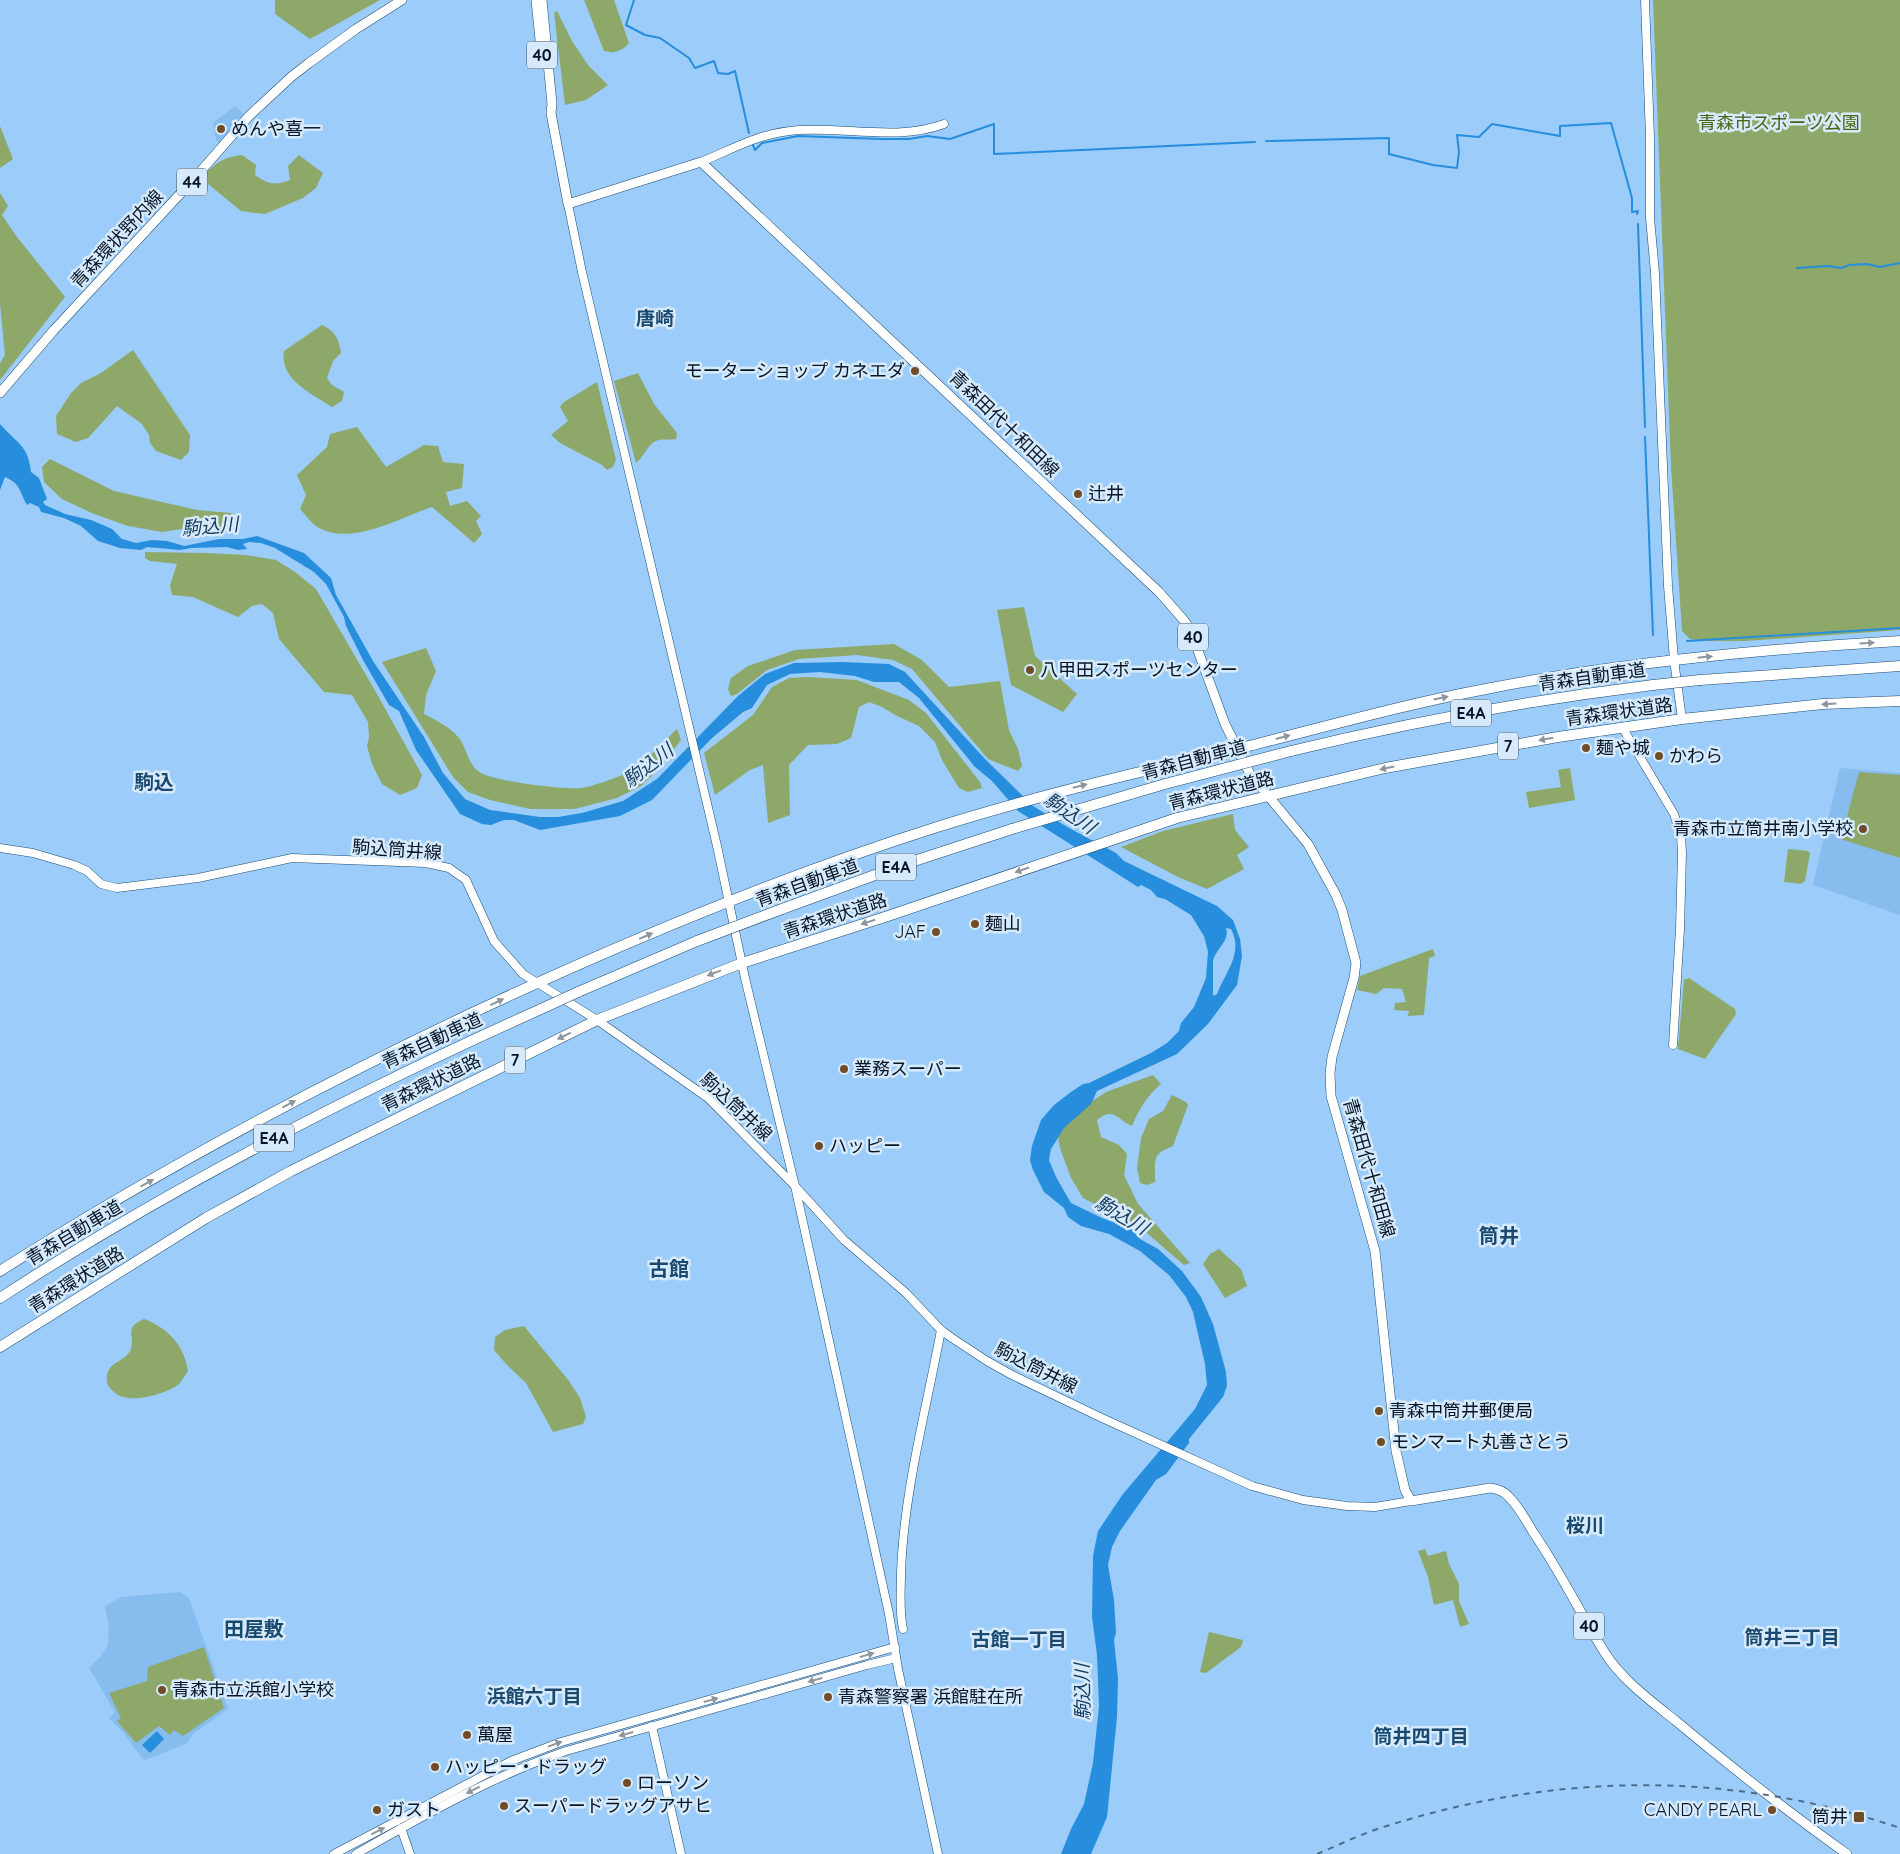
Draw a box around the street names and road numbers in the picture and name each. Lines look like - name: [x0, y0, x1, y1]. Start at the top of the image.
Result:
- road number: 40: [527, 42, 557, 68]
- road number: 44: [177, 168, 207, 196]
- street label: 青森環状野内線: [65, 185, 168, 293]
- street label: 青森田代十和田線: [945, 365, 1064, 482]
- road number: 40: [1178, 624, 1208, 650]
- street label: 青森自動車道: [1537, 658, 1647, 695]
- street label: 青森環状道路: [1564, 693, 1674, 730]
- road number: E4A: [1451, 700, 1491, 726]
- road number: 7: [1498, 732, 1518, 759]
- street label: 青森自動車道: [1139, 734, 1249, 785]
- street label: 青森環状道路: [1166, 766, 1276, 815]
- street label: 駒込筒井線: [351, 835, 443, 864]
- street label: 青森自動車道: [752, 853, 862, 912]
- road number: E4A: [876, 854, 916, 880]
- street label: 青森環状道路: [780, 888, 890, 943]
- street label: 青森自動車道: [378, 1007, 486, 1074]
- road number: 7: [505, 1046, 525, 1074]
- street label: 青森環状道路: [377, 1049, 484, 1117]
- street label: 駒込筒井線: [696, 1068, 777, 1146]
- street label: 青森田代十和田線: [1339, 1095, 1400, 1240]
- road number: E4A: [254, 1124, 294, 1152]
- street label: 青森自動車道: [22, 1195, 126, 1270]
- street label: 青森環状道路: [24, 1241, 128, 1318]
- street label: 駒込筒井線: [991, 1337, 1082, 1398]
- road number: 40: [1574, 1612, 1604, 1640]

